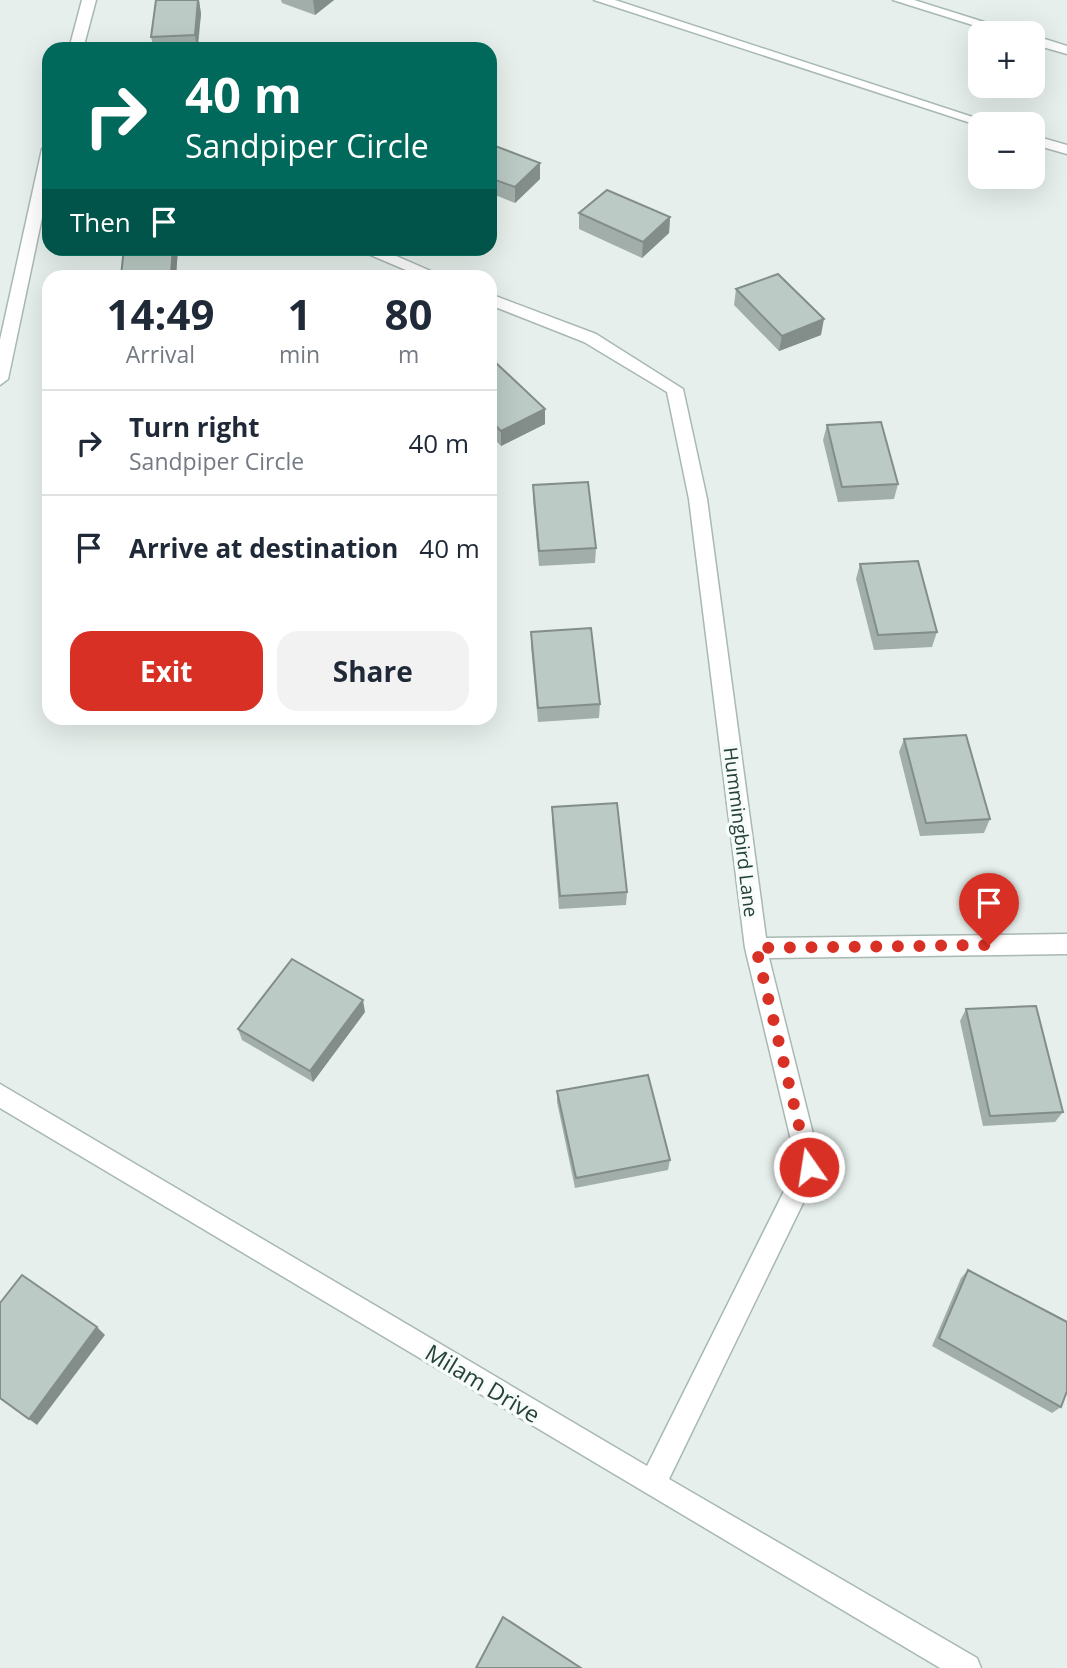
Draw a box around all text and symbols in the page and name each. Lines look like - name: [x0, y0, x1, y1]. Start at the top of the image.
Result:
- map controls: [968, 21, 1045, 189]
- button: +: [968, 21, 1045, 98]
- text: 40 m: [185, 61, 302, 127]
- icon: right: [70, 70, 161, 161]
- button: −: [968, 112, 1045, 189]
- text: Sandpiper Circle: [185, 124, 429, 167]
- icon: arrive: [145, 203, 183, 241]
- text: Then: [70, 204, 131, 240]
- text: 14:49: [106, 285, 214, 342]
- text: 1: [287, 285, 312, 342]
- text: 80: [385, 285, 433, 342]
- text: Arrival: [126, 338, 195, 370]
- text: min: [279, 338, 320, 370]
- text: m: [398, 338, 419, 370]
- text: Turn right: [129, 409, 260, 445]
- icon: right: [70, 424, 108, 462]
- text: 40 m: [408, 425, 469, 461]
- text: Sandpiper Circle: [129, 445, 304, 477]
- icon: arrive: [70, 529, 108, 567]
- text: Arrive at destination: [129, 530, 398, 566]
- text: 40 m: [419, 530, 480, 566]
- button: Exit: [70, 631, 263, 711]
- button: Share: [277, 631, 469, 711]
- street label: Hummingbird Lane: [718, 745, 764, 919]
- pin: [959, 873, 1019, 945]
- icon: arrive: [970, 884, 1008, 922]
- position arrow: [772, 1130, 846, 1204]
- street label: Milam Drive: [420, 1336, 546, 1430]

